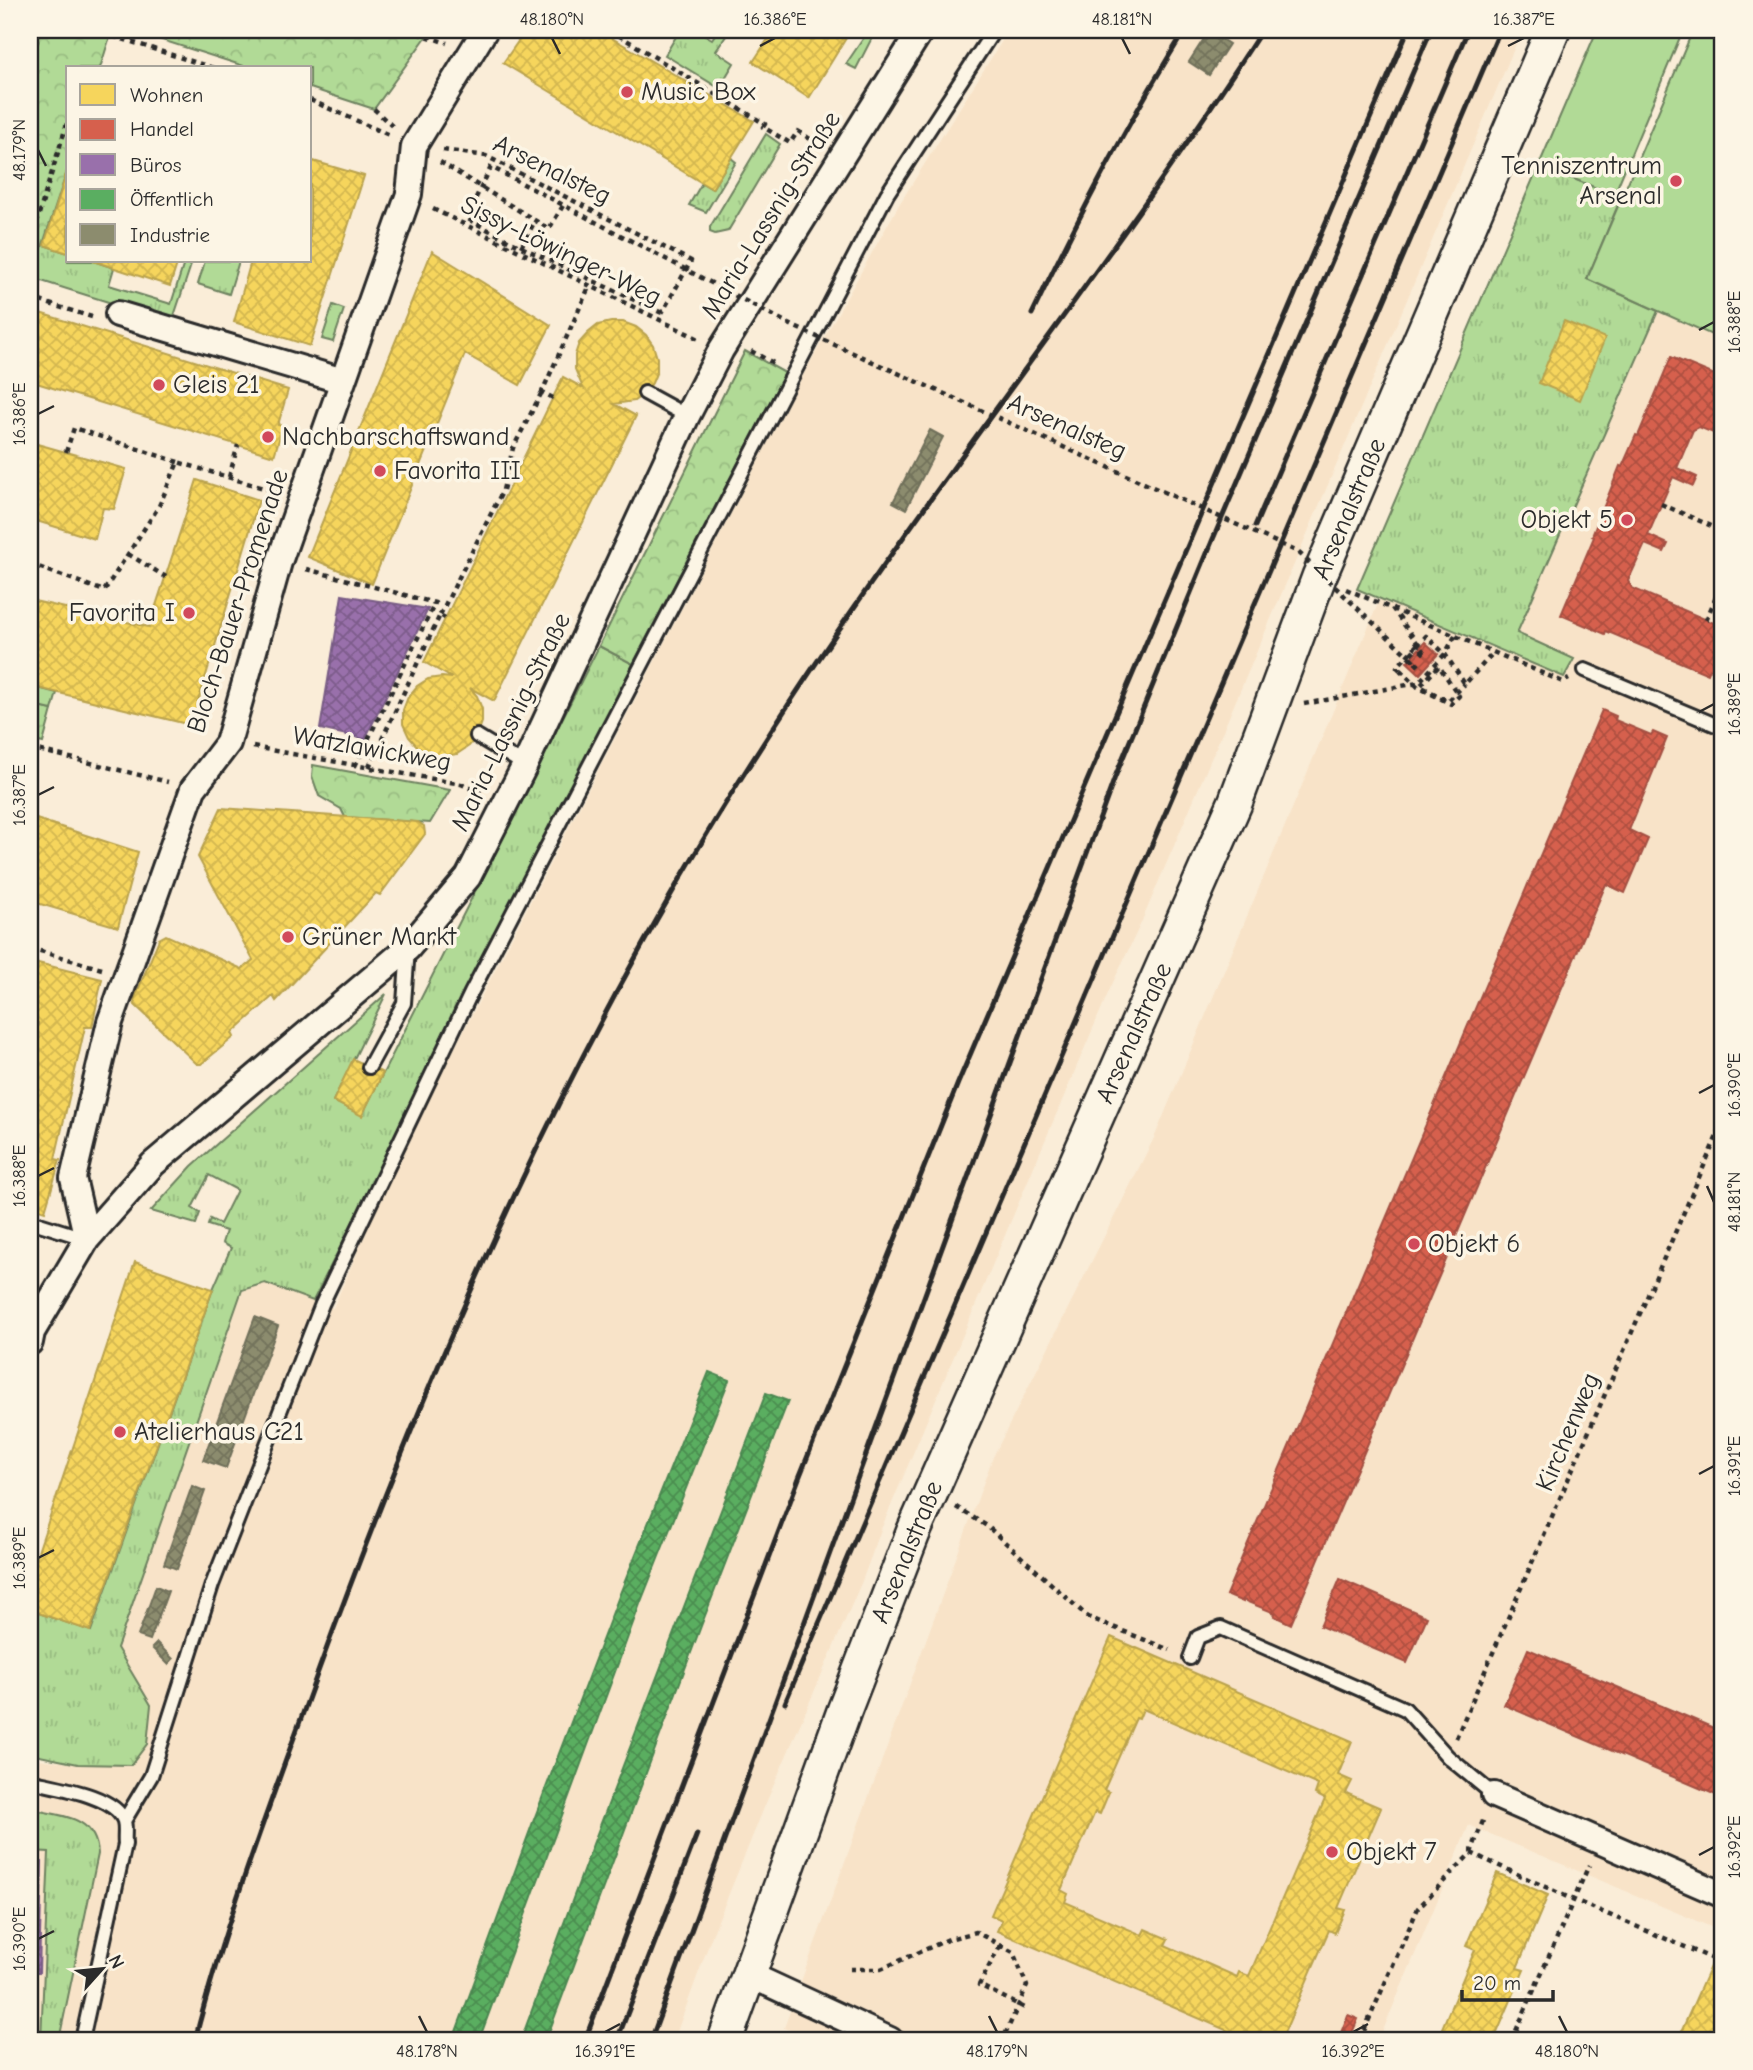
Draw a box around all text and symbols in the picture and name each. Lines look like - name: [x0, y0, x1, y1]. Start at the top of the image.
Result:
- text: 48.180°N: [520, 9, 584, 30]
- text: 16.386°E: [743, 9, 807, 30]
- text: 48.181°N: [1092, 9, 1152, 30]
- text: 16.387°E: [1493, 9, 1555, 30]
- legend: [66, 66, 312, 262]
- place label: Music Box: [641, 77, 756, 107]
- text: Wohnen: [130, 83, 203, 107]
- marker: Music Box: [619, 84, 635, 100]
- street label: Maria-Lassnig-Straße: [695, 106, 847, 324]
- text: Handel: [130, 117, 194, 141]
- text: 48.179°N: [9, 119, 30, 181]
- street label: Arsenalsteg: [488, 129, 616, 211]
- place label: Tenniszentrum Arsenal: [1501, 151, 1662, 211]
- text: Büros: [130, 153, 181, 177]
- marker: Tenniszentrum Arsenal: [1668, 173, 1684, 189]
- text: Öffentlich: [130, 187, 214, 211]
- street label: Sissy-Löwinger-Weg: [456, 189, 666, 313]
- text: Industrie: [130, 223, 210, 247]
- text: 16.388°E: [1724, 291, 1745, 353]
- place label: Gleis 21: [173, 370, 260, 400]
- marker: Gleis 21: [151, 377, 167, 393]
- text: 16.386°E: [9, 382, 30, 446]
- street label: Arsenalsteg: [1003, 387, 1131, 467]
- place label: Nachbarschaftswand: [282, 422, 509, 452]
- marker: Nachbarschaftswand: [260, 429, 276, 445]
- street label: Arsenalstraße: [1306, 434, 1392, 584]
- place label: Favorita III: [394, 456, 521, 486]
- marker: Favorita III: [372, 463, 388, 479]
- street label: Bloch-Bauer-Promenade: [181, 465, 295, 737]
- place label: Objekt 5: [1521, 505, 1613, 535]
- marker: Objekt 5: [1619, 512, 1635, 528]
- place label: Favorita I: [69, 598, 175, 628]
- marker: Favorita I: [181, 605, 197, 621]
- street label: Maria-Lassnig-Straße: [445, 608, 577, 836]
- text: 16.389°E: [1724, 672, 1745, 735]
- street label: Watzlawickweg: [290, 720, 454, 778]
- text: 16.387°E: [9, 764, 30, 826]
- place label: Grüner Markt: [302, 922, 458, 952]
- marker: Grüner Markt: [280, 929, 296, 945]
- street label: Arsenalstraße: [1090, 958, 1178, 1108]
- text: 16.390°E: [1724, 1053, 1745, 1117]
- text: 16.388°E: [9, 1145, 30, 1207]
- text: 48.181°N: [1724, 1172, 1745, 1232]
- place label: Objekt 6: [1428, 1229, 1520, 1259]
- marker: Objekt 6: [1406, 1236, 1422, 1252]
- street label: Kirchenweg: [1530, 1368, 1606, 1496]
- place label: Atelierhaus C21: [134, 1417, 304, 1447]
- marker: Atelierhaus C21: [112, 1424, 128, 1440]
- text: 16.391°E: [1724, 1435, 1745, 1496]
- street label: Arsenalstraße: [865, 1476, 949, 1628]
- text: 16.389°E: [9, 1526, 30, 1589]
- text: 16.392°E: [1724, 1815, 1745, 1879]
- place label: Objekt 7: [1346, 1837, 1437, 1867]
- marker: Objekt 7: [1324, 1844, 1340, 1860]
- text: 16.390°E: [9, 1907, 30, 1971]
- north arrow: [66, 1934, 136, 2004]
- text: N: [104, 1951, 129, 1972]
- scale bar: [1462, 1958, 1554, 2002]
- text: 20 m: [1473, 1971, 1521, 1995]
- text: 48.178°N: [396, 2041, 458, 2062]
- text: 16.391°E: [575, 2041, 636, 2062]
- text: 48.179°N: [966, 2041, 1028, 2062]
- text: 16.392°E: [1321, 2041, 1385, 2062]
- text: 48.180°N: [1535, 2041, 1599, 2062]

